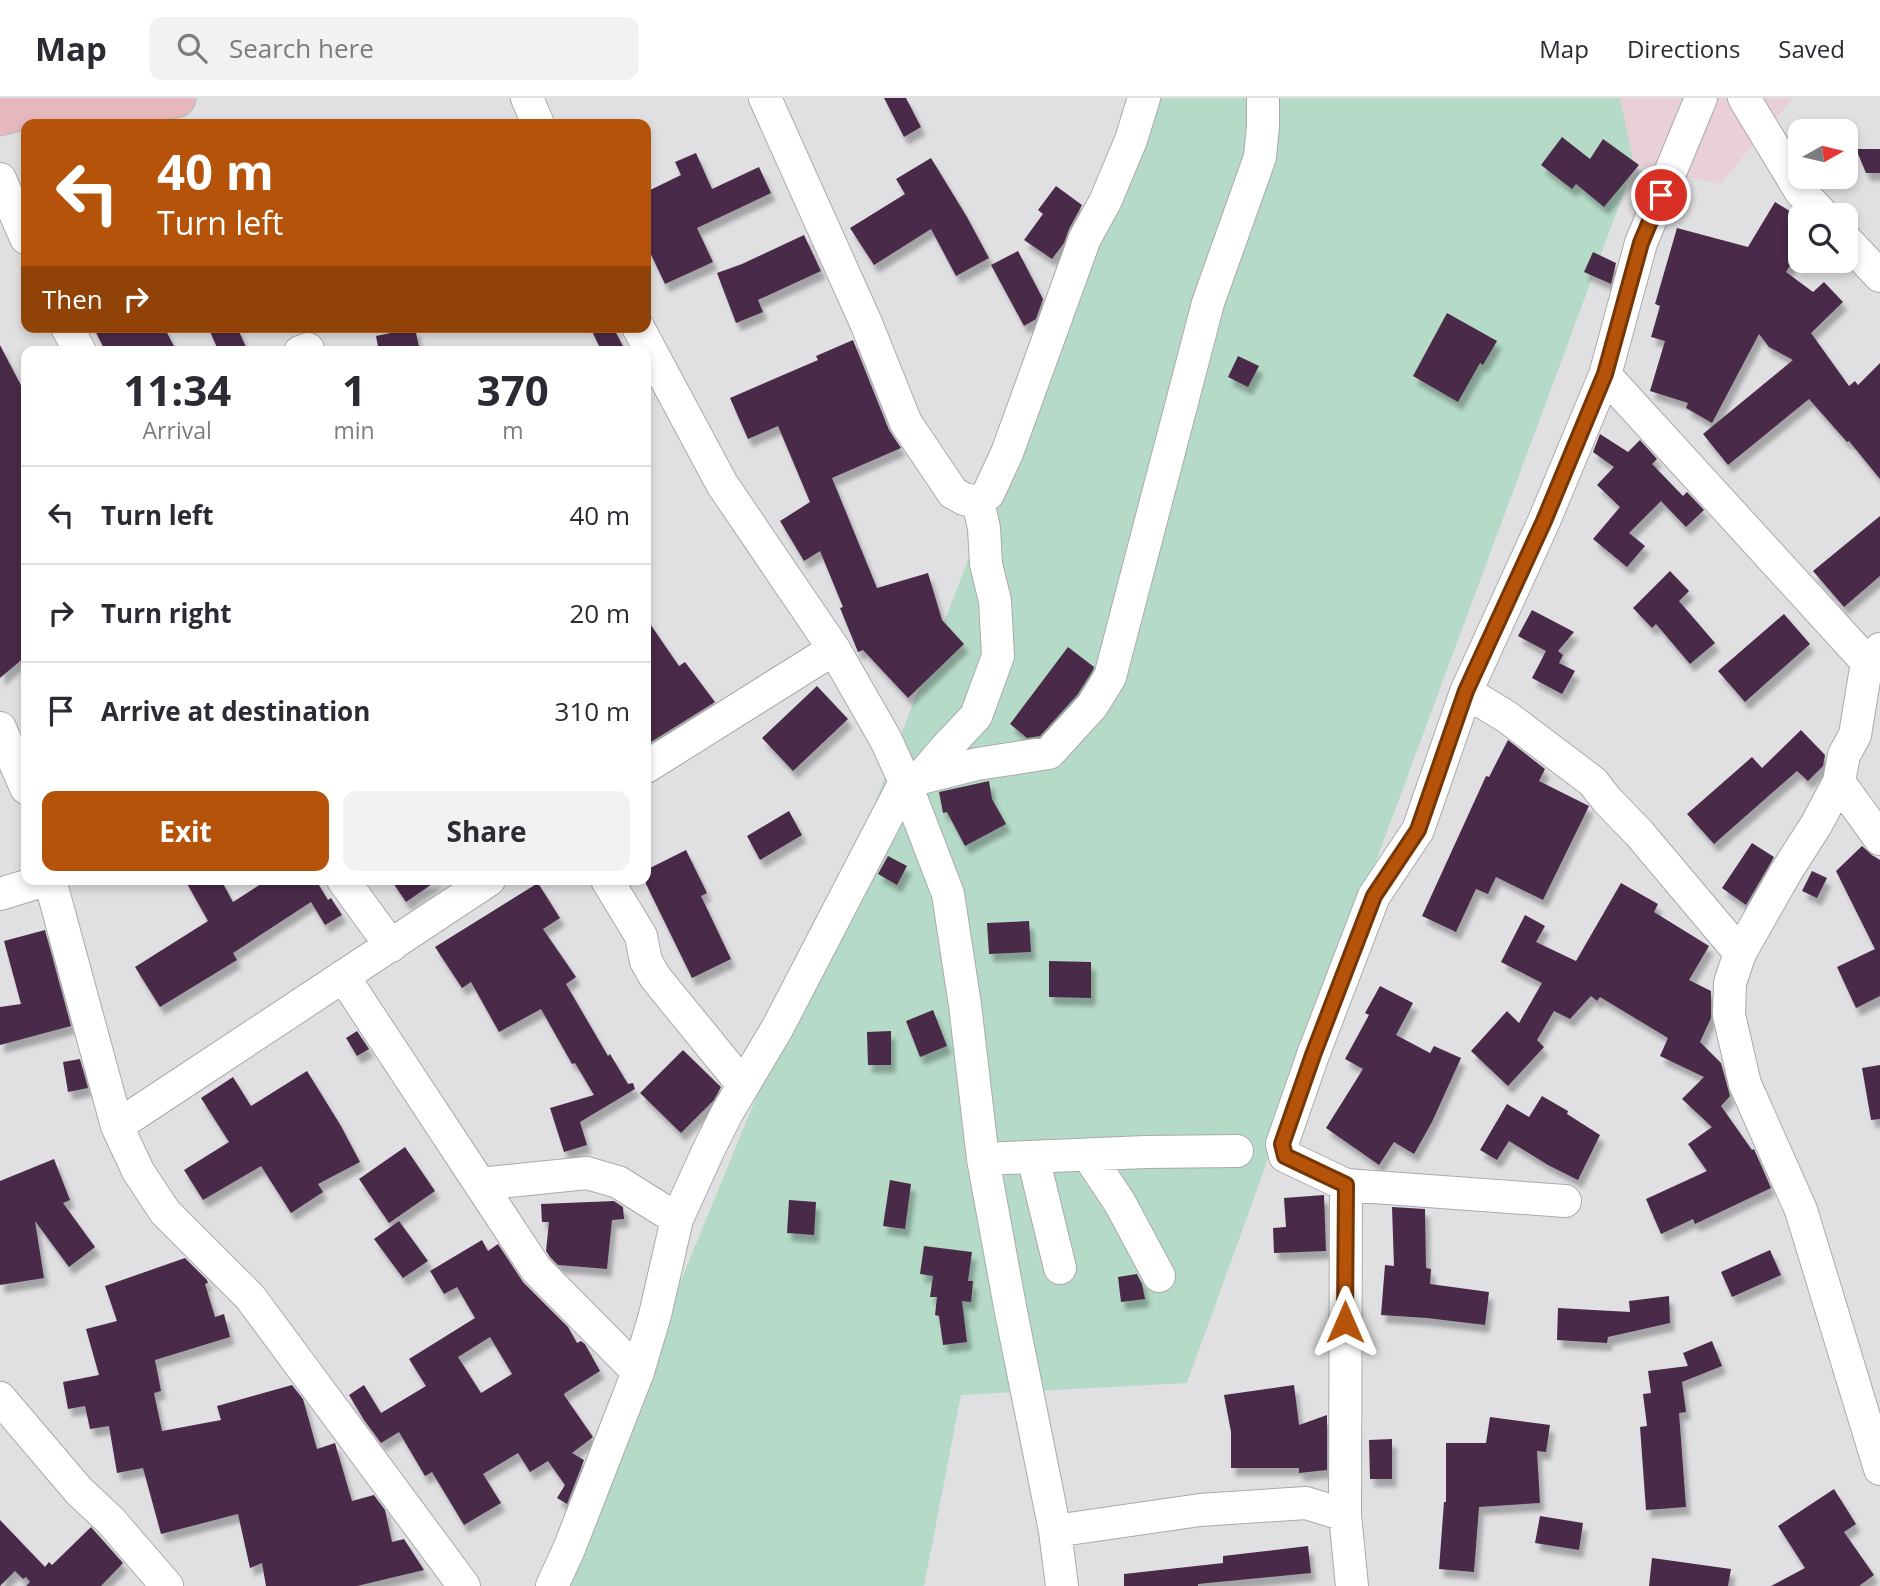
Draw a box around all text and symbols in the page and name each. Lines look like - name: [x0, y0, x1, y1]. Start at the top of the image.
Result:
- search box: [149, 17, 639, 80]
- text: Map: [35, 26, 107, 71]
- icon: search: [173, 29, 211, 67]
- text: Search here: [229, 30, 374, 66]
- text: Map: [1539, 32, 1589, 65]
- text: Directions: [1627, 32, 1740, 65]
- text: Saved: [1778, 32, 1845, 65]
- north arrow: [1788, 119, 1858, 189]
- map controls: [1788, 119, 1858, 273]
- text: 40 m: [157, 138, 274, 204]
- icon: left: [42, 147, 133, 238]
- pin: [1631, 165, 1691, 225]
- icon: arrive: [1642, 176, 1680, 214]
- text: Turn left: [157, 201, 283, 244]
- button: search: [1788, 203, 1858, 273]
- icon: right: [117, 280, 155, 318]
- text: Then: [42, 281, 103, 317]
- text: 11:34: [123, 361, 231, 418]
- text: 1: [342, 361, 366, 418]
- text: 370: [477, 361, 549, 418]
- text: Arrival: [143, 414, 212, 446]
- text: min: [333, 414, 375, 446]
- text: m: [502, 414, 523, 446]
- icon: left: [42, 496, 80, 534]
- text: Turn left: [101, 497, 213, 533]
- text: 40 m: [569, 497, 630, 533]
- icon: right: [42, 594, 80, 632]
- text: Turn right: [101, 595, 232, 631]
- text: 20 m: [569, 595, 630, 631]
- icon: arrive: [42, 692, 80, 730]
- text: Arrive at destination: [101, 693, 370, 729]
- text: 310 m: [555, 693, 630, 729]
- button: Exit: [42, 791, 329, 871]
- button: Share: [343, 791, 630, 871]
- position arrow: [1308, 1285, 1382, 1359]

